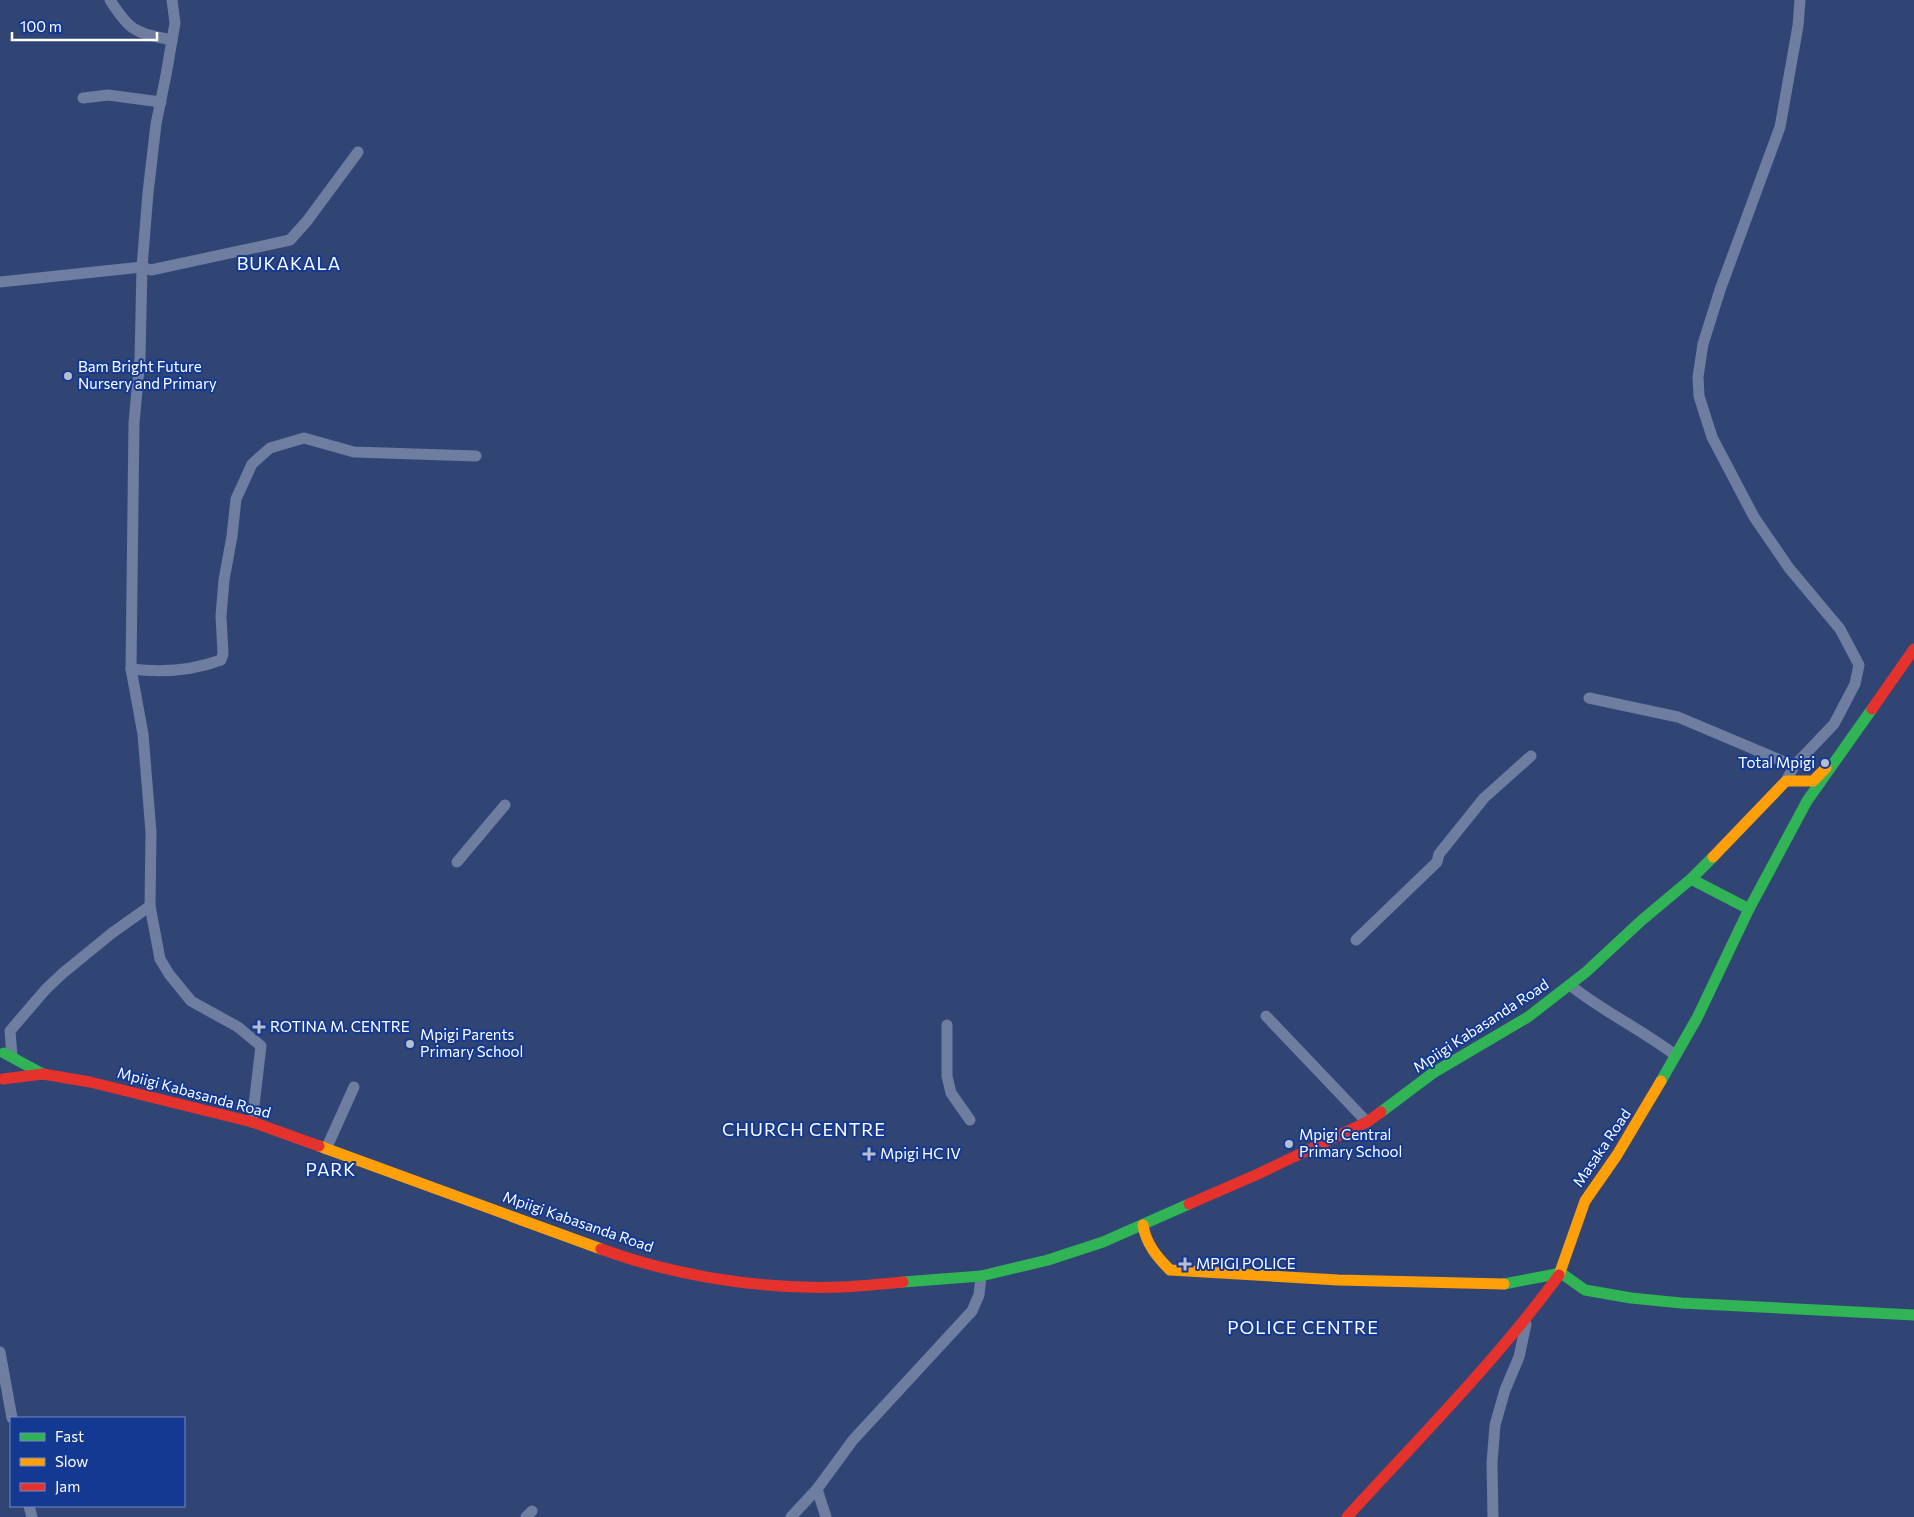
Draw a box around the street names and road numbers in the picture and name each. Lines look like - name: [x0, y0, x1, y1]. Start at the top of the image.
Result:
- street label: Mpiigi Kabasanda Road: [1409, 975, 1552, 1076]
- street label: Mpiigi Kabasanda Road: [116, 1063, 273, 1121]
- street label: Masaka Road: [1568, 1105, 1634, 1190]
- street label: Mpiigi Kabasanda Road: [501, 1187, 656, 1255]

